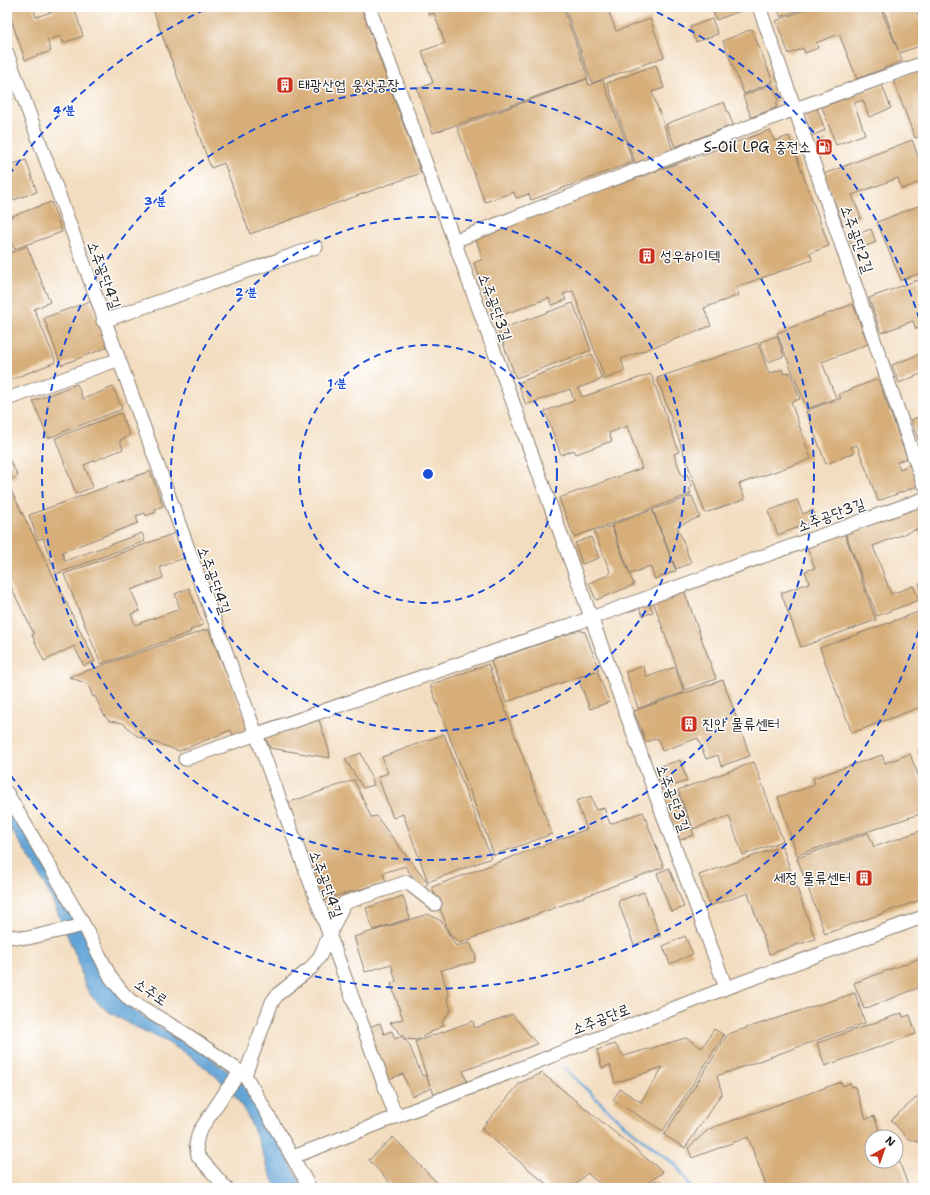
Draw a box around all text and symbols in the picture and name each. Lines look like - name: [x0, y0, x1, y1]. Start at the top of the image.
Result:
- building icon: 태광산업 웅상공장: [275, 75, 295, 95]
- place label: 태광산업 웅상공장: [298, 75, 400, 95]
- text: 4 분: [53, 102, 75, 118]
- place label: S-Oil LPG 충전소: [703, 137, 811, 157]
- fuel station icon: S-Oil LPG 충전소: [814, 137, 834, 157]
- text: 3 분: [144, 193, 166, 209]
- street label: 소주공단2길: [836, 202, 878, 276]
- street label: 소주공단4길: [82, 238, 126, 312]
- building icon: 성우하이텍: [637, 246, 657, 266]
- place label: 성우하이텍: [660, 246, 720, 266]
- street label: 소주공단3길: [473, 270, 517, 344]
- text: 2 분: [235, 284, 257, 300]
- text: 1 분: [327, 375, 347, 391]
- centre of rings: [421, 467, 435, 481]
- street label: 소주공단3길: [794, 493, 868, 537]
- street label: 소주공단4길: [192, 543, 236, 617]
- building icon: 진안 물류센터: [679, 714, 699, 734]
- place label: 진안 물류센터: [702, 714, 780, 734]
- street label: 소주공단3길: [651, 761, 695, 835]
- street label: 소주공단4길: [304, 847, 348, 921]
- place label: 세정 물류센터: [773, 868, 851, 888]
- building icon: 세정 물류센터: [854, 868, 874, 888]
- street label: 소주로: [130, 974, 172, 1010]
- street label: 소주공단로: [569, 999, 633, 1039]
- north arrow: [864, 1129, 904, 1169]
- text: N: [882, 1133, 898, 1150]

